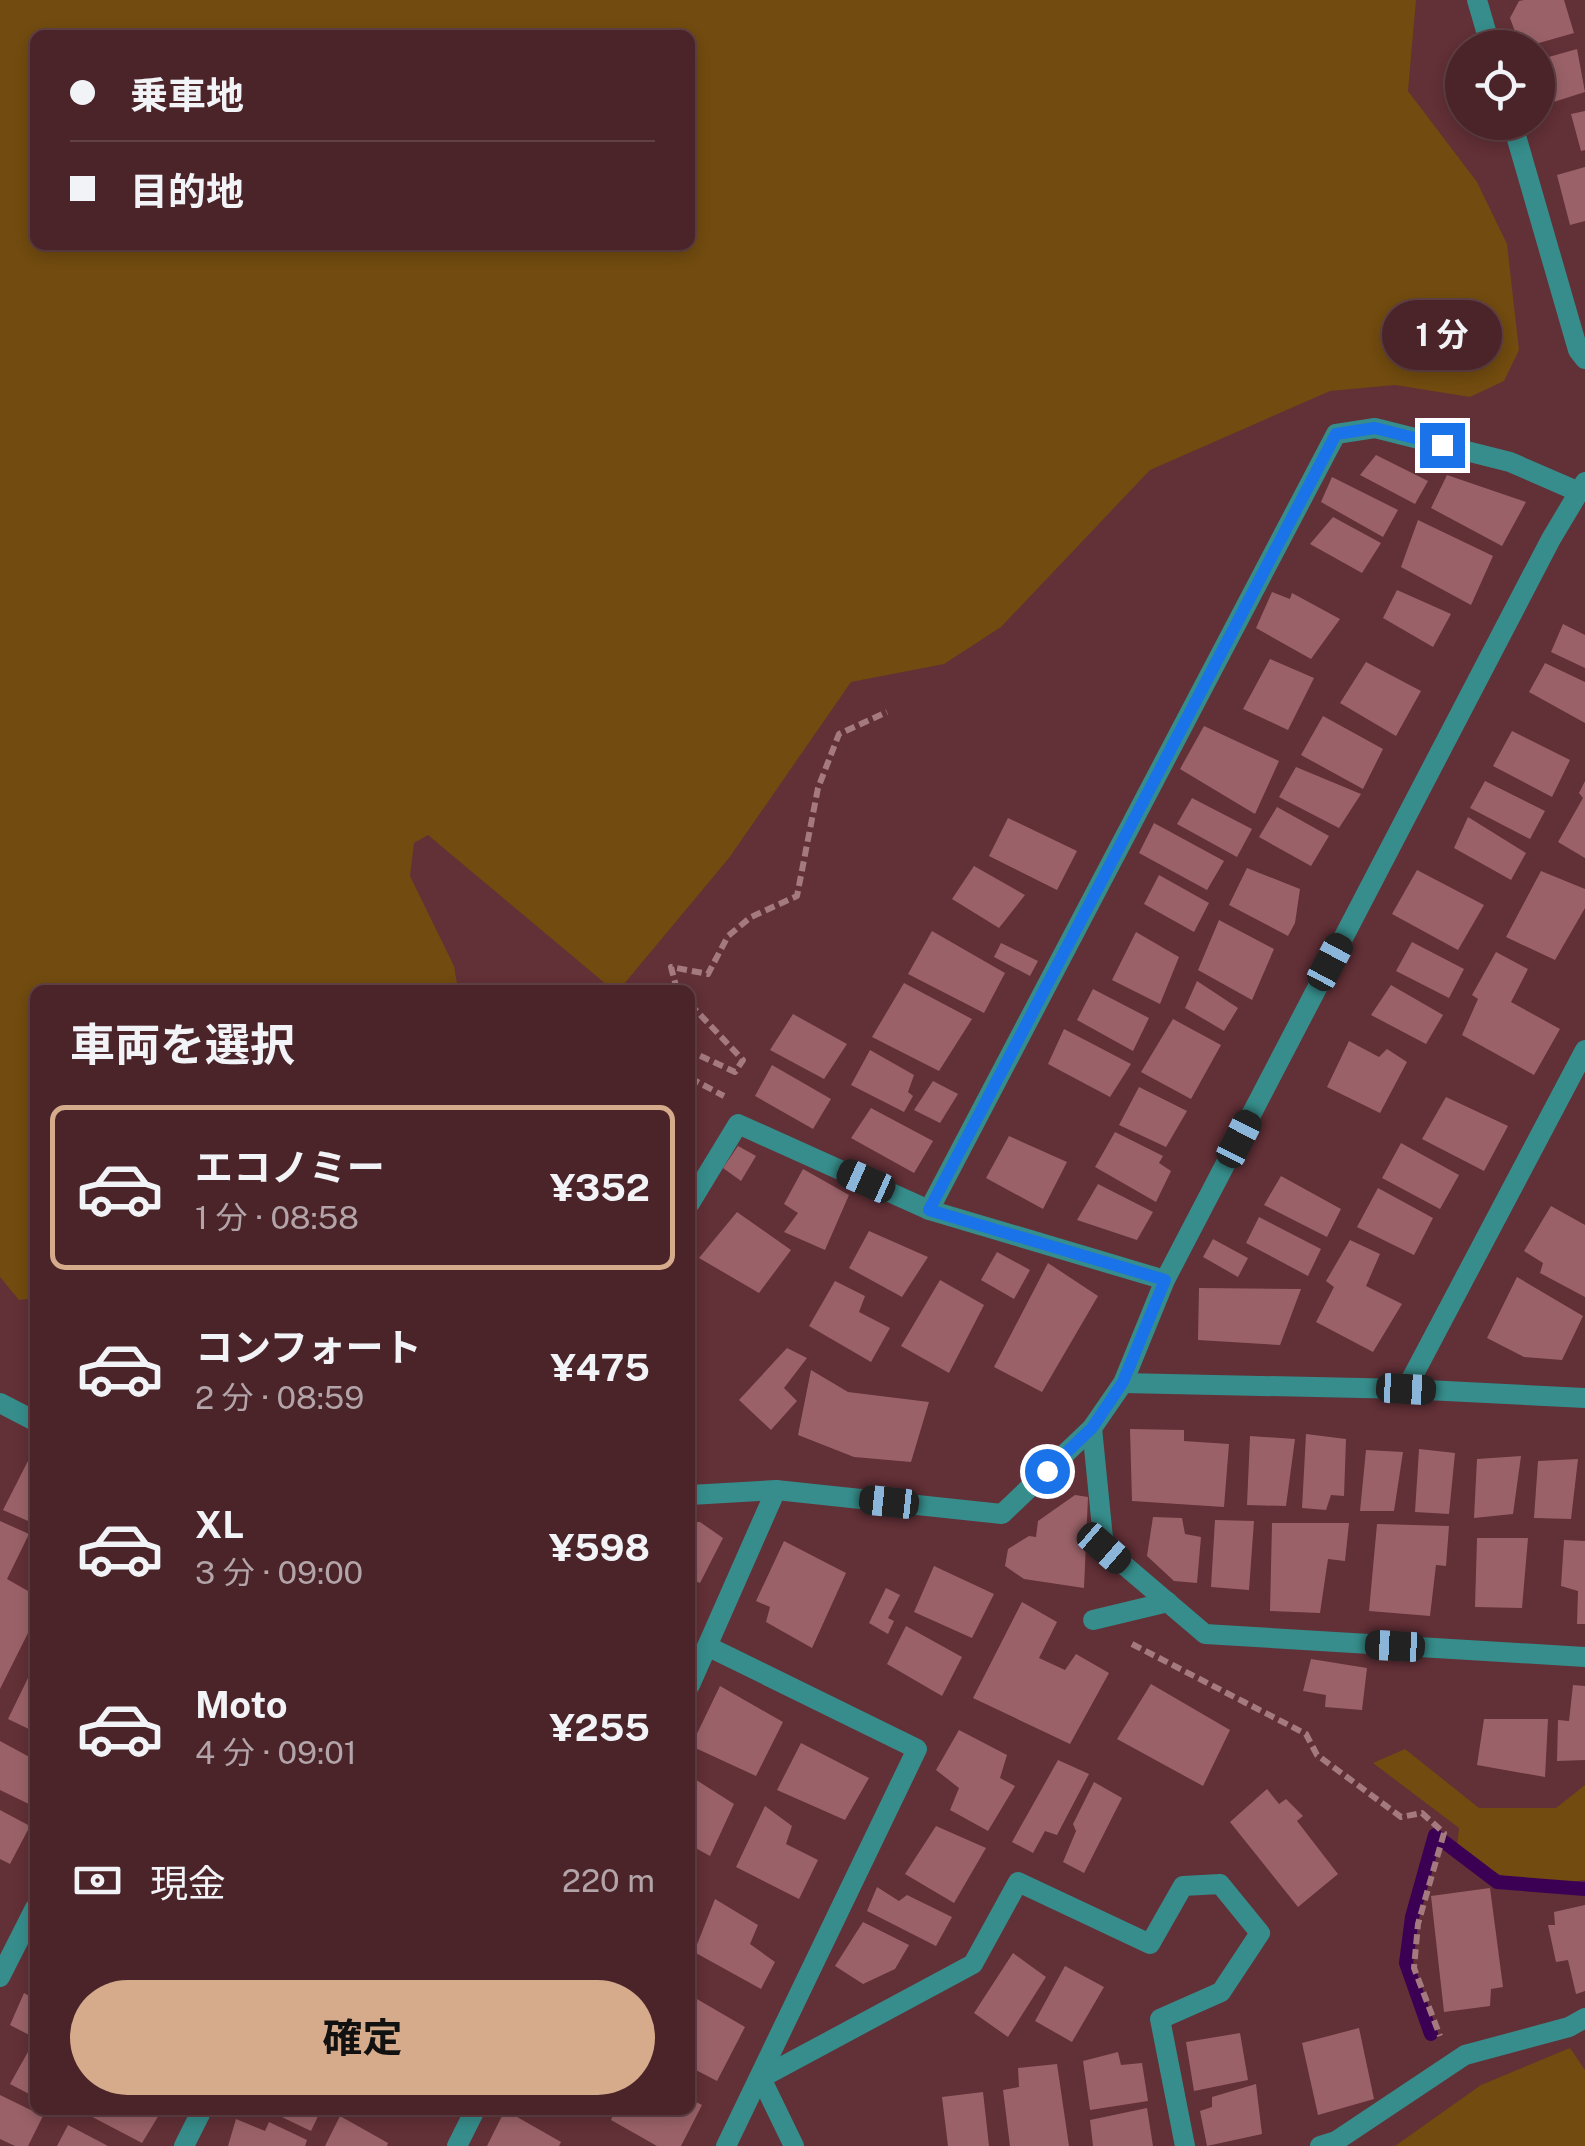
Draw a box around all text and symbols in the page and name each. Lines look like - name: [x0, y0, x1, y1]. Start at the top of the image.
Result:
- map controls: [1445, 30, 1555, 140]
- button: locate: [1445, 30, 1555, 140]
- text: 乗車地: [130, 73, 244, 118]
- text: 目的地: [130, 169, 244, 214]
- callout: 1 分: [1382, 300, 1502, 370]
- text: 1 分: [1416, 316, 1468, 353]
- route end: [1420, 423, 1465, 468]
- car: [1303, 928, 1357, 996]
- text: 車両を選択: [70, 1018, 295, 1071]
- car: [1212, 1105, 1266, 1173]
- icon: car: [75, 1143, 165, 1233]
- text: エコノミー: [195, 1145, 385, 1190]
- car: [832, 1155, 900, 1207]
- text: ¥352: [550, 1165, 650, 1210]
- text: 1 分 · 08:58: [195, 1199, 359, 1236]
- icon: car: [75, 1323, 165, 1413]
- text: コンフォート: [195, 1325, 422, 1370]
- text: ¥475: [551, 1345, 650, 1390]
- car: [1375, 1372, 1437, 1406]
- text: 2 分 · 08:59: [195, 1379, 364, 1416]
- route start: [1025, 1449, 1070, 1494]
- car: [858, 1484, 920, 1520]
- text: XL: [195, 1502, 244, 1547]
- icon: car: [75, 1503, 165, 1593]
- car: [1072, 1517, 1136, 1579]
- text: ¥598: [549, 1525, 650, 1570]
- text: 3 分 · 09:00: [195, 1554, 363, 1591]
- car: [1364, 1629, 1426, 1663]
- text: Moto: [195, 1682, 288, 1727]
- icon: car: [75, 1683, 165, 1773]
- text: ¥255: [550, 1705, 650, 1750]
- text: 4 分 · 09:01: [195, 1734, 357, 1771]
- icon: cash: [70, 1853, 125, 1908]
- text: 現金: [150, 1861, 226, 1906]
- text: 220 m: [562, 1862, 655, 1899]
- button: 確定: [70, 1980, 655, 2095]

